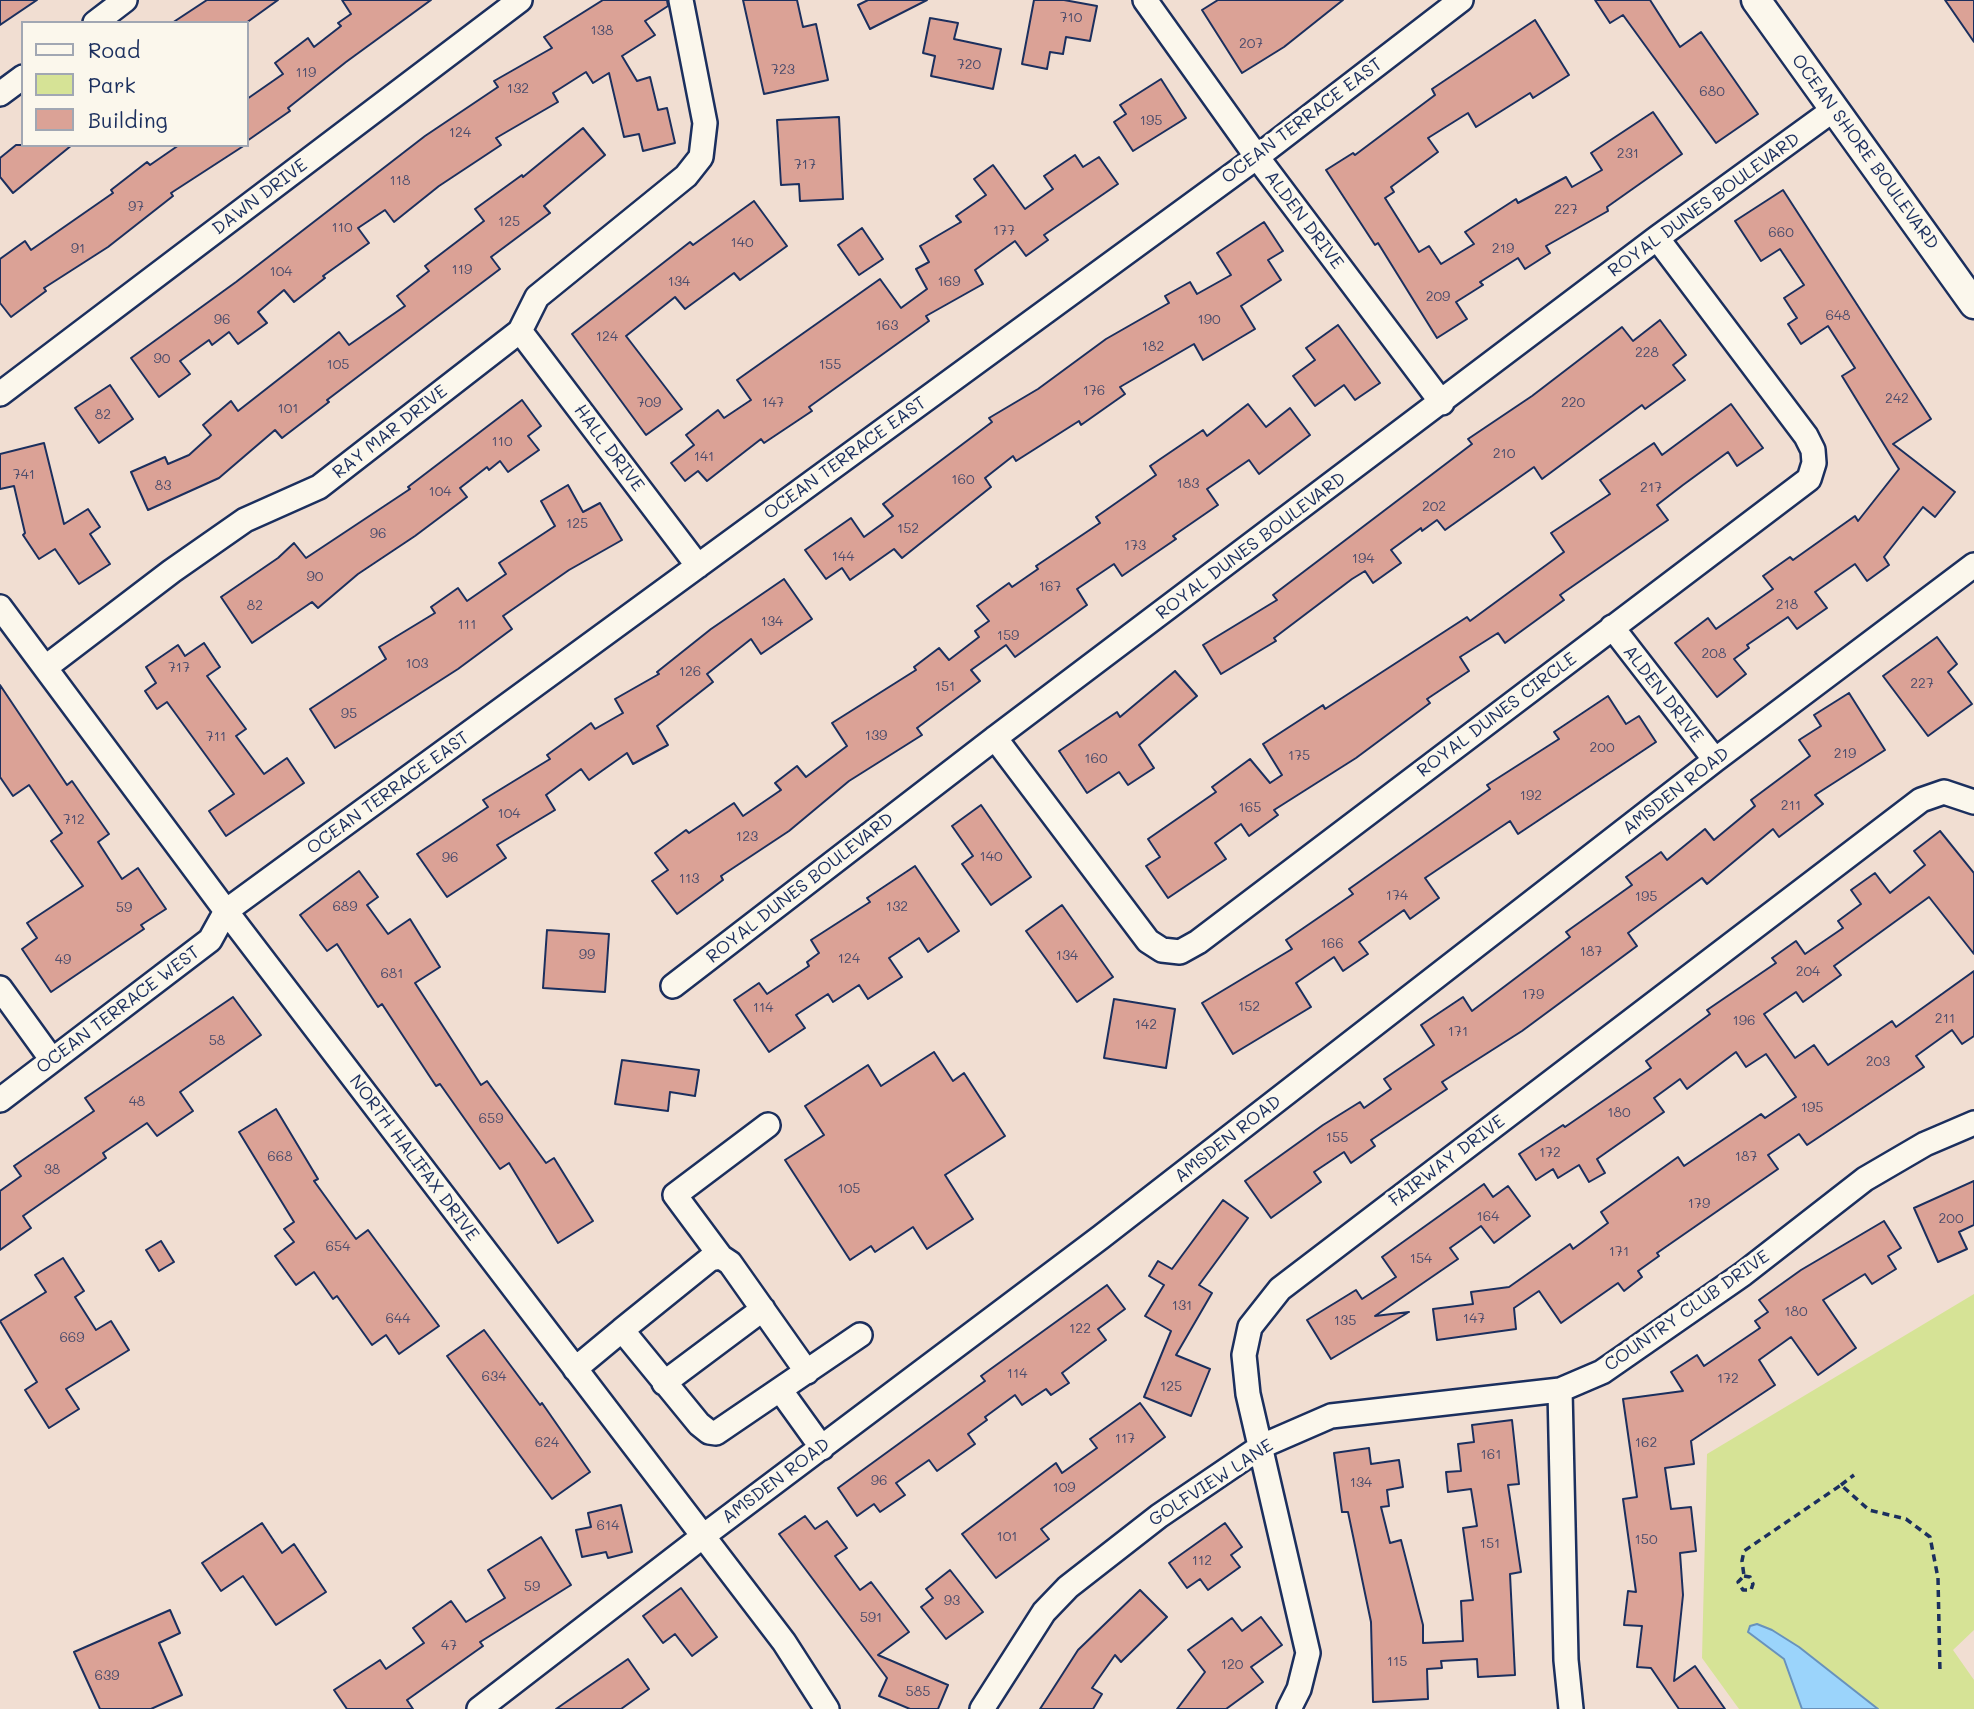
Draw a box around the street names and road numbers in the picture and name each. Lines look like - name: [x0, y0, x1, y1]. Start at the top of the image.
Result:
- street label: OCEAN SHORE BOULEVARD: [1787, 50, 1943, 254]
- street label: OCEAN TERRACE EAST: [1217, 54, 1387, 188]
- street label: ROYAL DUNES BOULEVARD: [1604, 128, 1804, 282]
- street label: DAWN DRIVE: [208, 154, 312, 240]
- street label: ALDEN DRIVE: [1260, 167, 1348, 273]
- street label: RAY MAR DRIVE: [328, 381, 452, 483]
- street label: OCEAN TERRACE EAST: [760, 392, 930, 524]
- street label: HALL DRIVE: [569, 400, 649, 496]
- street label: ROYAL DUNES BOULEVARD: [1152, 468, 1350, 624]
- street label: ALDEN DRIVE: [1618, 641, 1708, 747]
- street label: ROYAL DUNES CIRCLE: [1413, 648, 1581, 782]
- street label: OCEAN TERRACE EAST: [303, 727, 473, 859]
- street label: AMSDEN ROAD: [1618, 743, 1734, 839]
- street label: ROYAL DUNES BOULEVARD: [702, 808, 898, 968]
- street label: OCEAN TERRACE WEST: [32, 942, 204, 1078]
- street label: NORTH HALIFAX DRIVE: [345, 1071, 483, 1245]
- street label: AMSDEN ROAD: [1170, 1091, 1286, 1187]
- street label: FAIRWAY DRIVE: [1385, 1110, 1509, 1212]
- street label: COUNTRY CLUB DRIVE: [1600, 1246, 1774, 1376]
- street label: AMSDEN ROAD: [718, 1433, 834, 1529]
- street label: GOLFVIEW LANE: [1145, 1435, 1277, 1531]

